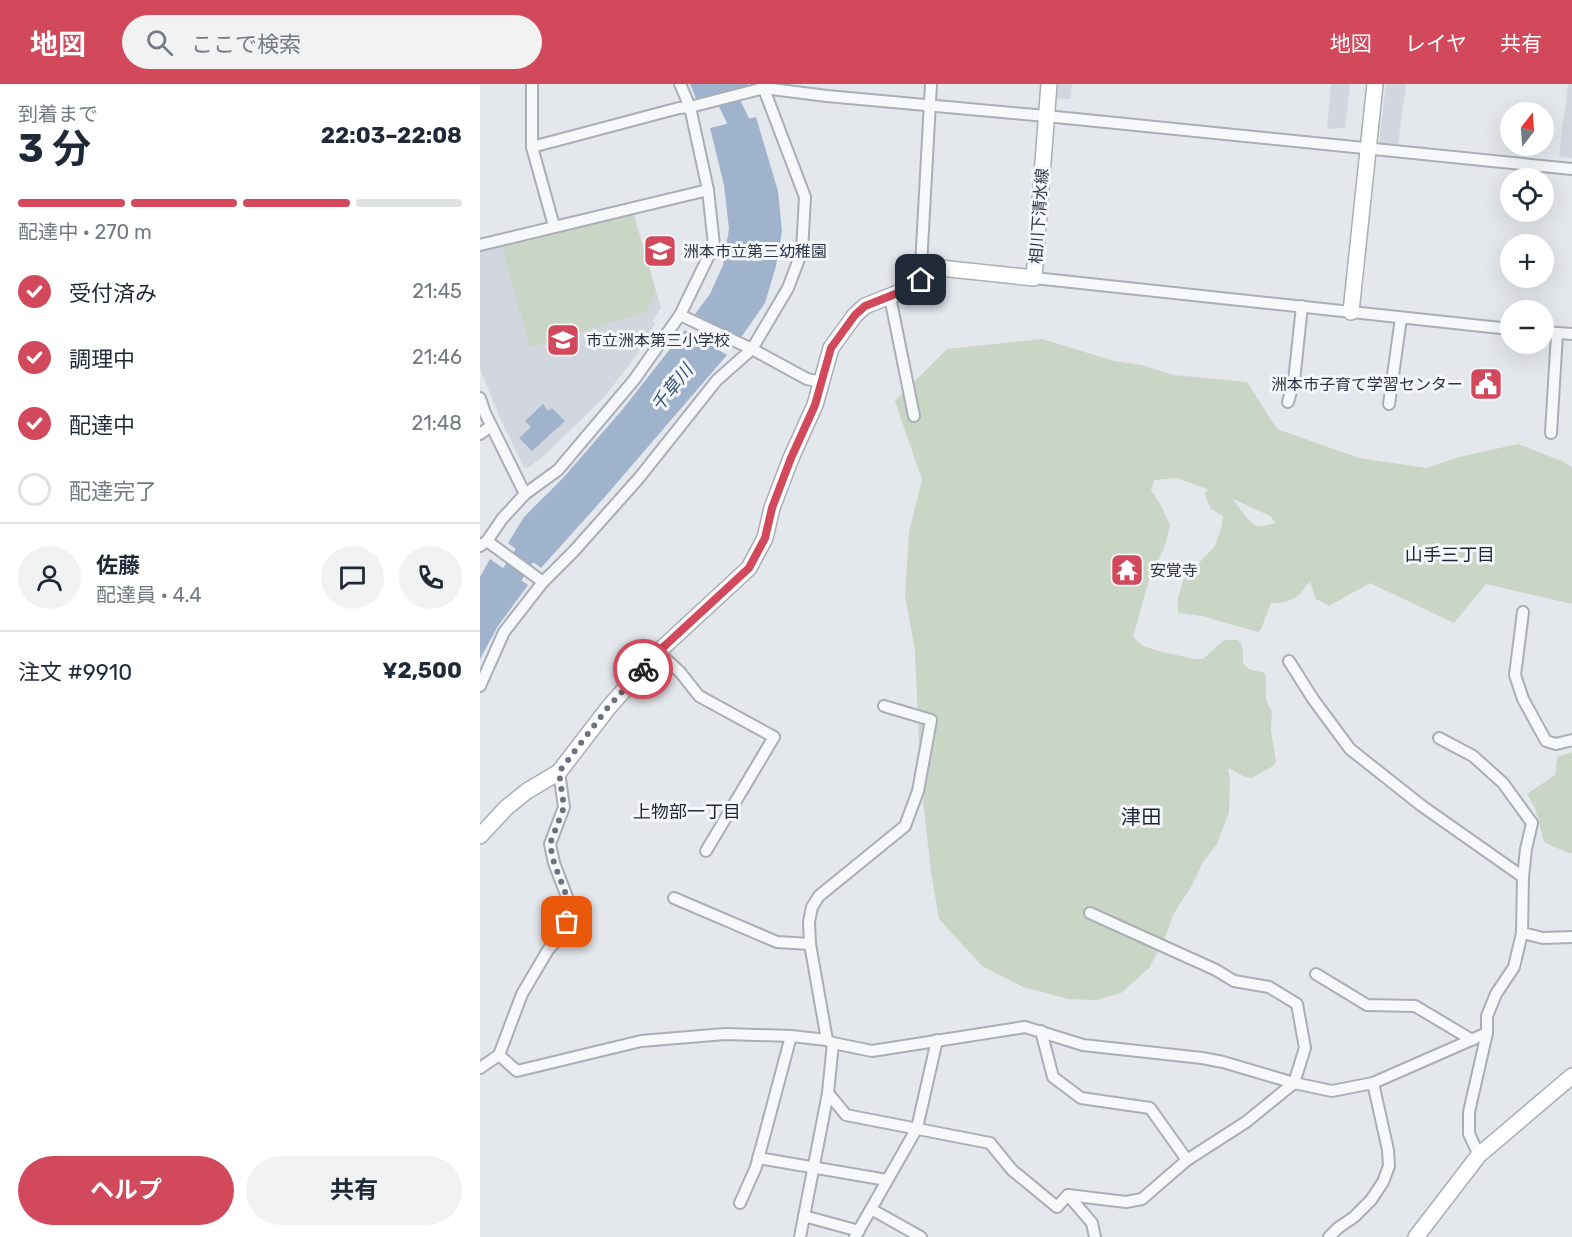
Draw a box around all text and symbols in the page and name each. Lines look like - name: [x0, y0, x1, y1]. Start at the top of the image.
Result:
- search box: [122, 15, 542, 69]
- icon: search: [143, 26, 176, 59]
- text: 地図: [30, 28, 86, 61]
- text: ここで検索: [191, 31, 301, 58]
- text: 地図: [1330, 31, 1372, 56]
- text: レイヤ: [1405, 31, 1467, 56]
- text: 共有: [1500, 31, 1542, 56]
- text: 到着まで: [18, 102, 98, 126]
- north arrow: [1500, 102, 1554, 156]
- map controls: [1500, 102, 1554, 354]
- text: 22:03–22:08: [321, 122, 462, 149]
- text: 3 分: [18, 126, 91, 172]
- street label: 相川下清水線: [1026, 167, 1052, 265]
- button: locate: [1500, 168, 1554, 222]
- text: 配達中 · 270 m: [18, 220, 152, 244]
- school or university icon: 洲本市立第三幼稚園: [642, 233, 678, 269]
- button: +: [1500, 234, 1554, 288]
- place label: 洲本市立第三幼稚園: [683, 242, 827, 261]
- pin: [895, 254, 946, 305]
- icon: home: [904, 263, 937, 296]
- icon: check: [18, 275, 51, 308]
- text: 21:45: [412, 279, 462, 303]
- text: 受付済み: [69, 280, 157, 307]
- button: −: [1500, 300, 1554, 354]
- school or university icon: 市立洲本第三小学校: [545, 322, 581, 358]
- place label: 市立洲本第三小学校: [586, 331, 730, 350]
- icon: check: [18, 341, 51, 374]
- text: 21:46: [412, 345, 462, 369]
- text: 調理中: [69, 346, 135, 373]
- water label: 千草川: [646, 359, 699, 416]
- public building icon: 洲本市子育て学習センター: [1468, 366, 1504, 402]
- place label: 洲本市子育て学習センター: [1271, 375, 1463, 394]
- icon: check: [18, 407, 51, 440]
- text: 21:48: [411, 411, 462, 435]
- text: 配達中: [69, 412, 135, 439]
- text: 配達完了: [69, 478, 157, 505]
- district label: 山手三丁目: [1405, 544, 1495, 566]
- button: person: [18, 546, 81, 609]
- button: chat: [321, 546, 384, 609]
- button: phone: [399, 546, 462, 609]
- text: 佐藤: [96, 552, 140, 579]
- temple icon: 安覚寺: [1109, 552, 1145, 588]
- place label: 安覚寺: [1150, 561, 1198, 580]
- text: 配達員 · 4.4: [96, 583, 202, 607]
- courier: [613, 639, 673, 699]
- icon: bike: [627, 653, 660, 686]
- text: ¥2,500: [382, 657, 462, 684]
- text: 注文 #9910: [18, 659, 132, 686]
- district label: 上物部一丁目: [633, 801, 741, 823]
- district label: 津田: [1121, 805, 1161, 829]
- pin: [541, 896, 592, 947]
- icon: bag: [550, 905, 583, 938]
- button: ヘルプ: [18, 1156, 234, 1225]
- button: 共有: [246, 1156, 462, 1225]

